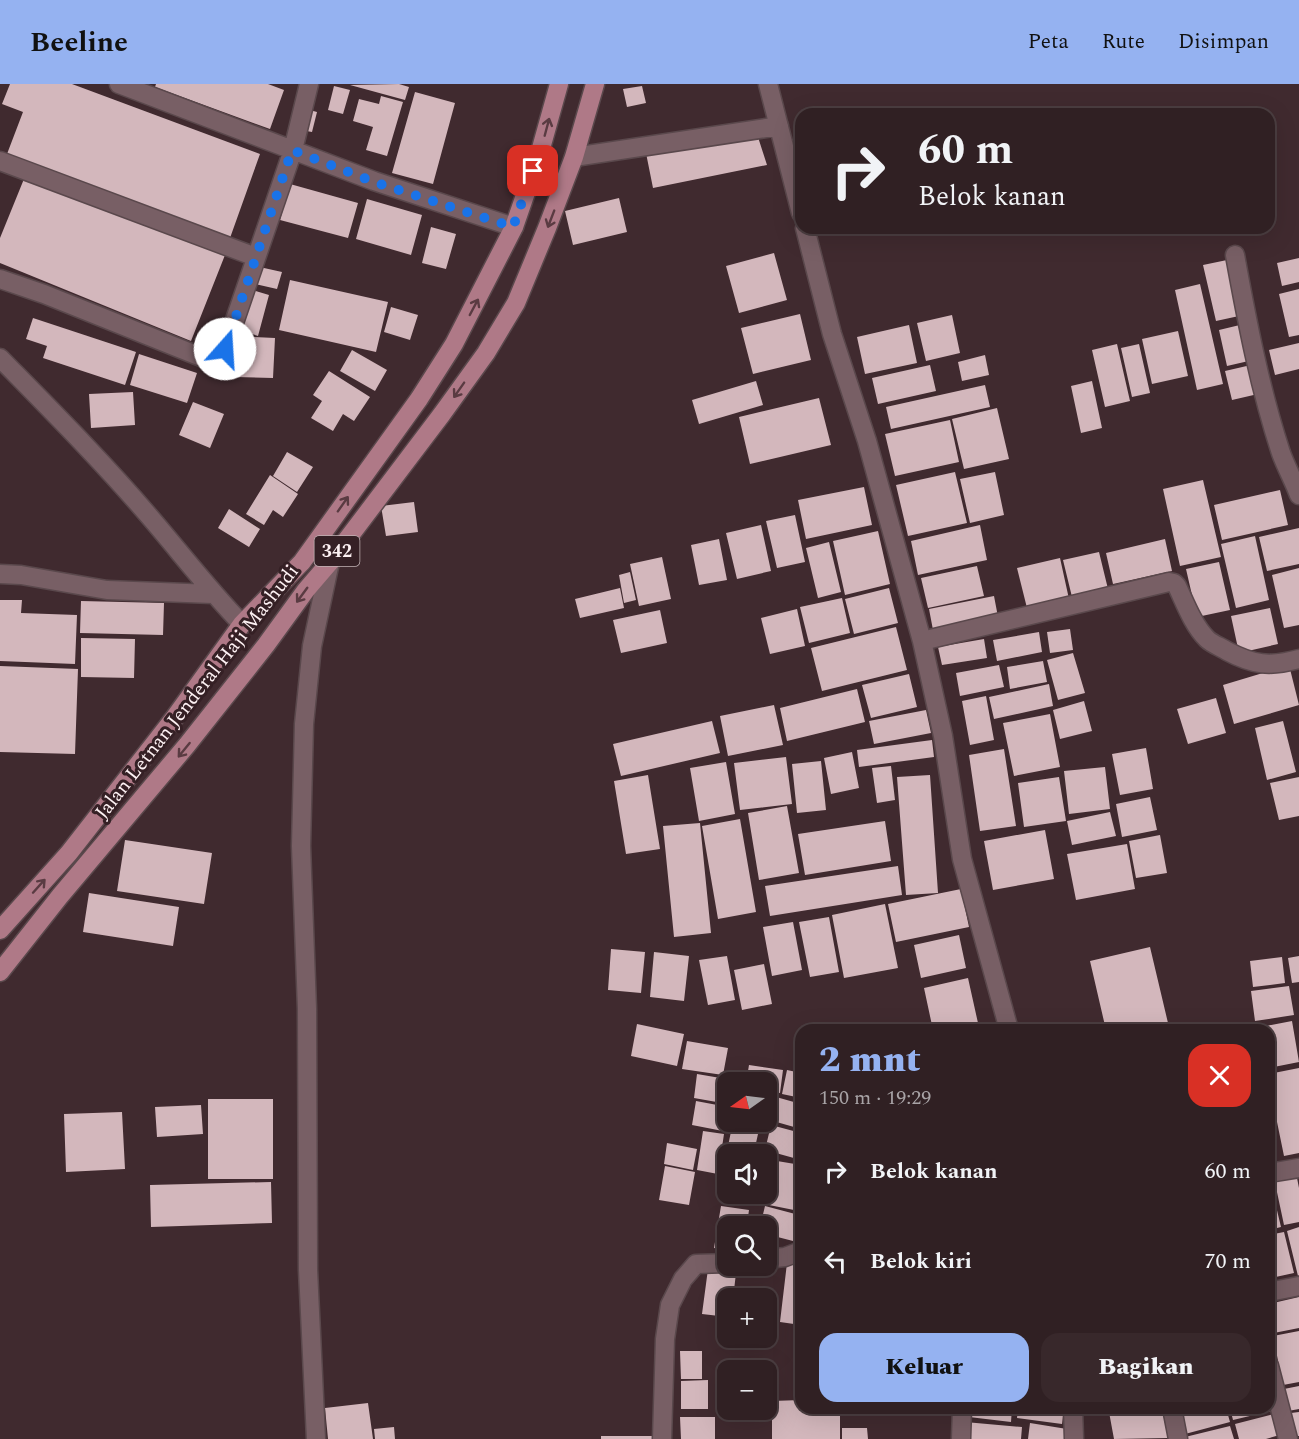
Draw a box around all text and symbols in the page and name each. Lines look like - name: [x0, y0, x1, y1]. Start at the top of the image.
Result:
- text: Beeline: [30, 21, 128, 64]
- text: Peta: [1028, 26, 1069, 58]
- text: Rute: [1102, 26, 1145, 58]
- text: Disimpan: [1178, 26, 1269, 58]
- one-way arrow: [542, 118, 553, 137]
- text: 60 m: [918, 119, 1013, 182]
- icon: right: [819, 132, 897, 210]
- pin: [507, 145, 558, 196]
- icon: arrive: [516, 154, 549, 187]
- text: Belok kanan: [918, 176, 1066, 218]
- one-way arrow: [544, 209, 555, 228]
- one-way arrow: [468, 299, 480, 316]
- position arrow: [193, 317, 257, 381]
- one-way arrow: [453, 382, 465, 398]
- one-way arrow: [337, 497, 349, 513]
- road number: 342: [314, 536, 360, 566]
- street label: Jalan Letnan Jenderal Haji Mashudi: [88, 558, 306, 826]
- one-way arrow: [296, 587, 309, 603]
- one-way arrow: [177, 742, 190, 758]
- one-way arrow: [32, 879, 46, 894]
- text: 2 mnt: [819, 1033, 921, 1088]
- button: close: [1188, 1044, 1251, 1107]
- north arrow: [717, 1072, 777, 1132]
- map controls: [717, 1072, 777, 1420]
- text: 150 m · 19:29: [819, 1083, 931, 1113]
- button: sound: [717, 1144, 777, 1204]
- icon: right: [819, 1155, 852, 1188]
- text: Belok kanan: [870, 1155, 998, 1188]
- text: 60 m: [1205, 1155, 1251, 1188]
- button: search: [717, 1216, 777, 1276]
- icon: left: [819, 1245, 852, 1278]
- text: Belok kiri: [870, 1245, 972, 1278]
- text: 70 m: [1205, 1245, 1251, 1278]
- button: +: [717, 1288, 777, 1348]
- button: Keluar: [819, 1333, 1029, 1402]
- button: Bagikan: [1041, 1333, 1251, 1402]
- button: −: [717, 1360, 777, 1420]

